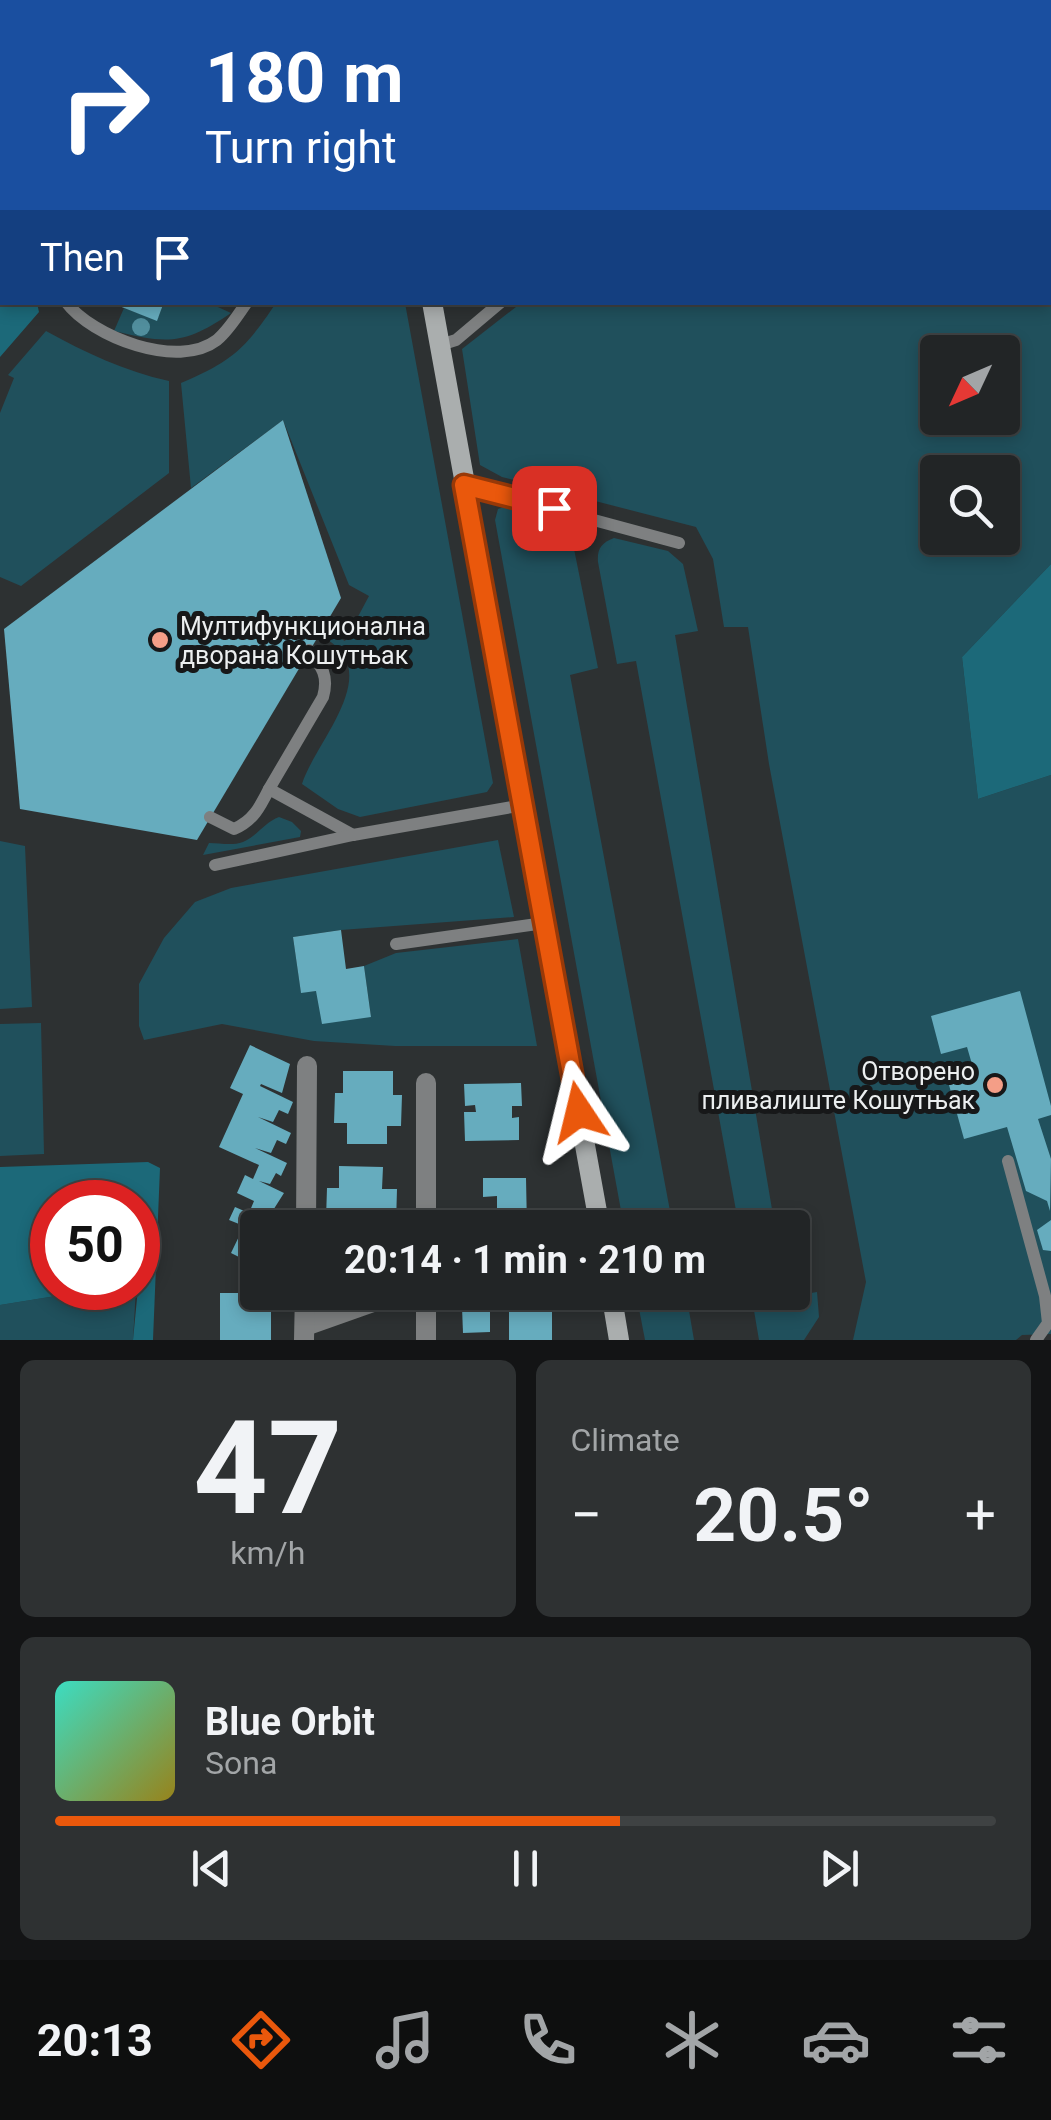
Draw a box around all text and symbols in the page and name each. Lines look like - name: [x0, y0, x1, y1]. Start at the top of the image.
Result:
- text: 180 m: [205, 37, 404, 119]
- icon: right: [40, 40, 170, 170]
- text: Turn right: [205, 121, 397, 174]
- icon: arrive: [145, 230, 200, 285]
- text: Then: [40, 236, 125, 280]
- north arrow: [920, 335, 1020, 435]
- map controls: [920, 335, 1020, 555]
- button: search: [920, 455, 1020, 555]
- pin: [512, 466, 597, 551]
- icon: arrive: [527, 481, 582, 536]
- place label: Мултифункционална дворана Кошутњак: [180, 612, 426, 670]
- marker: Мултифункционална дворана Кошутњак: [149, 629, 171, 651]
- place label: Отворено пливалиште Кошутњак: [701, 1057, 975, 1115]
- position arrow: [527, 1060, 631, 1164]
- marker: Отворено пливалиште Кошутњак: [984, 1074, 1006, 1096]
- speed limit sign: 50: [30, 1180, 160, 1310]
- text: 20:14 · 1 min · 210 m: [344, 1238, 706, 1282]
- text: 47: [193, 1392, 342, 1545]
- text: Climate: [571, 1421, 680, 1459]
- text: 20.5°: [693, 1471, 873, 1559]
- text: −: [571, 1483, 602, 1547]
- text: +: [965, 1483, 996, 1547]
- text: km/h: [230, 1534, 305, 1572]
- text: Blue Orbit: [205, 1700, 375, 1744]
- text: Sona: [205, 1744, 277, 1782]
- icon: previous: [184, 1841, 239, 1896]
- icon: pause: [498, 1841, 553, 1896]
- icon: next: [812, 1841, 867, 1896]
- icon: directions: [226, 2005, 296, 2075]
- icon: music: [370, 2005, 440, 2075]
- icon: phone: [513, 2005, 583, 2075]
- icon: climate: [657, 2005, 727, 2075]
- icon: car: [801, 2005, 871, 2075]
- icon: filters: [944, 2005, 1014, 2075]
- text: 20:13: [37, 2014, 153, 2067]

